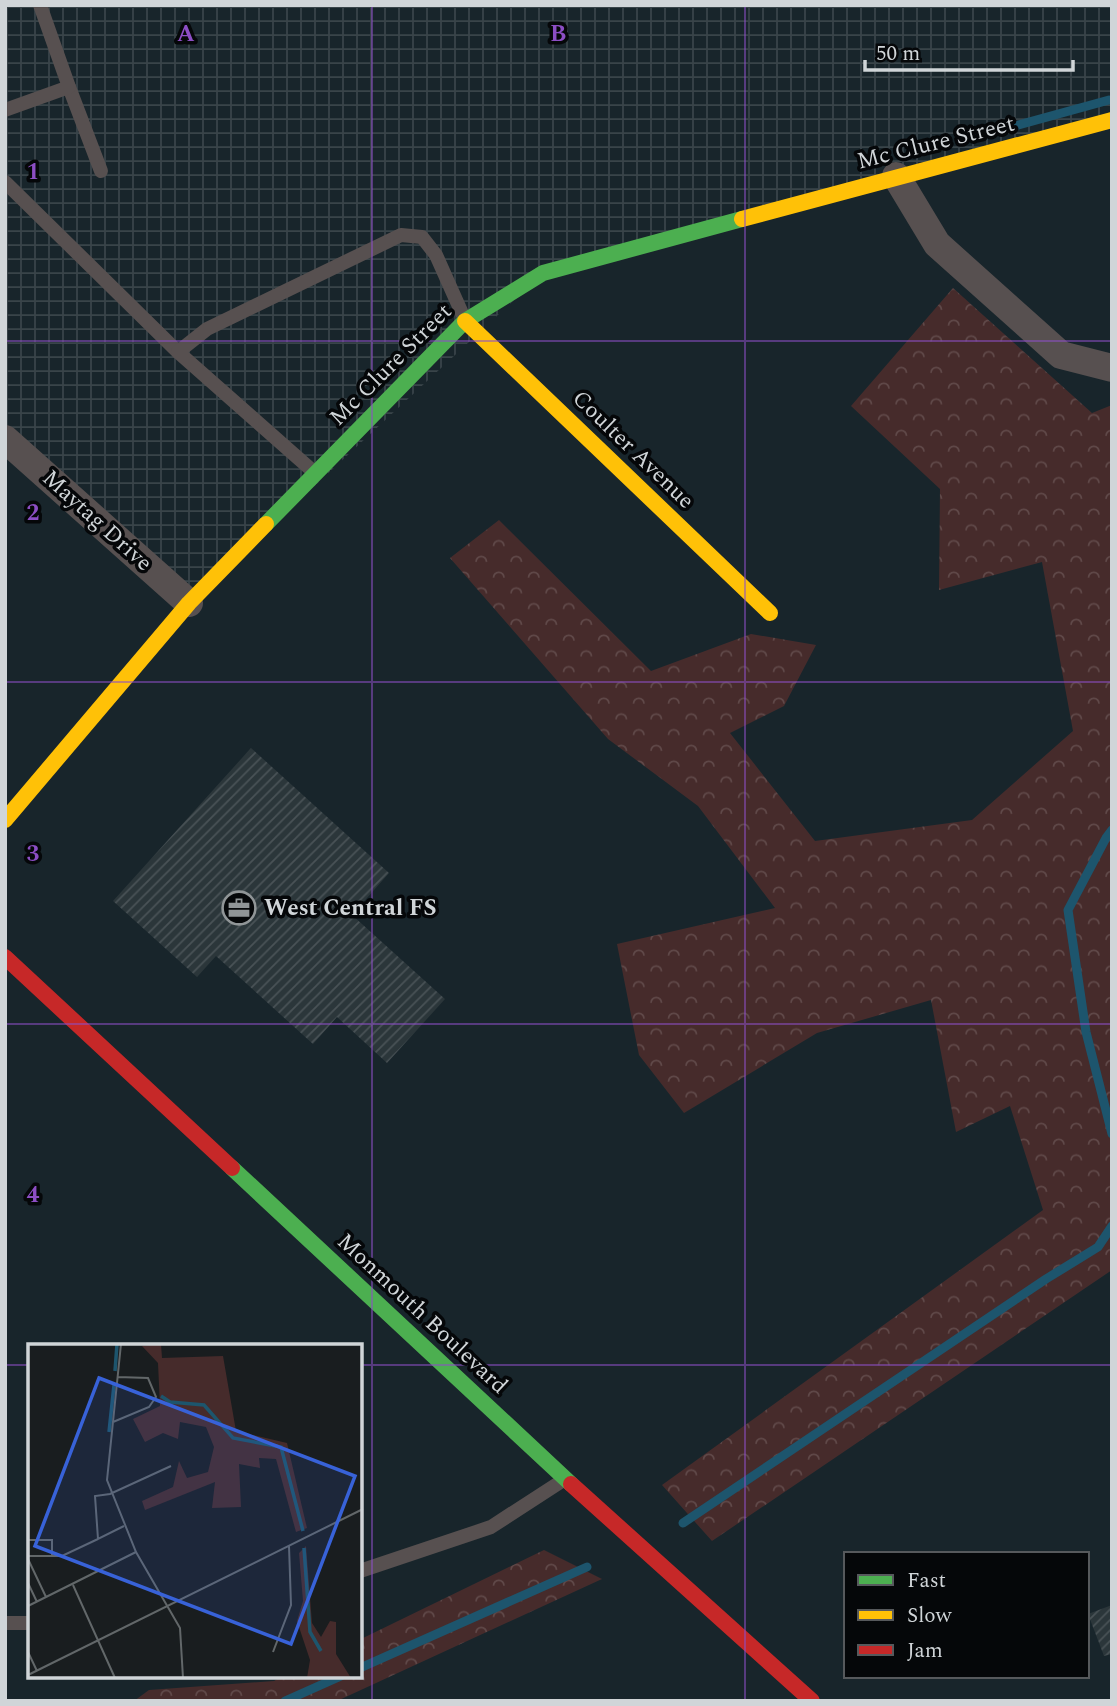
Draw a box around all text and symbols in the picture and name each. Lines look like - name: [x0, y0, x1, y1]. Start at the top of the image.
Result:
- text: A: [177, 17, 195, 52]
- text: B: [550, 17, 566, 52]
- scale bar: [865, 28, 1073, 72]
- text: 50 m: [876, 38, 920, 70]
- street label: Mc Clure Street: [853, 106, 1019, 180]
- text: 1: [27, 155, 39, 190]
- street label: Mc Clure Street: [322, 296, 460, 434]
- street label: Coulter Avenue: [564, 382, 702, 518]
- street label: Maytag Drive: [34, 462, 160, 580]
- text: 2: [27, 496, 40, 531]
- text: 3: [27, 837, 40, 872]
- office icon: West Central FS: [220, 889, 258, 927]
- place label: West Central FS: [264, 891, 437, 926]
- text: 4: [27, 1178, 40, 1213]
- street label: Monmouth Boulevard: [328, 1225, 516, 1403]
- inset map: [28, 1344, 362, 1678]
- legend: [844, 1552, 1089, 1678]
- text: Fast: [907, 1565, 946, 1597]
- text: Slow: [907, 1600, 953, 1632]
- text: Jam: [907, 1635, 943, 1667]

